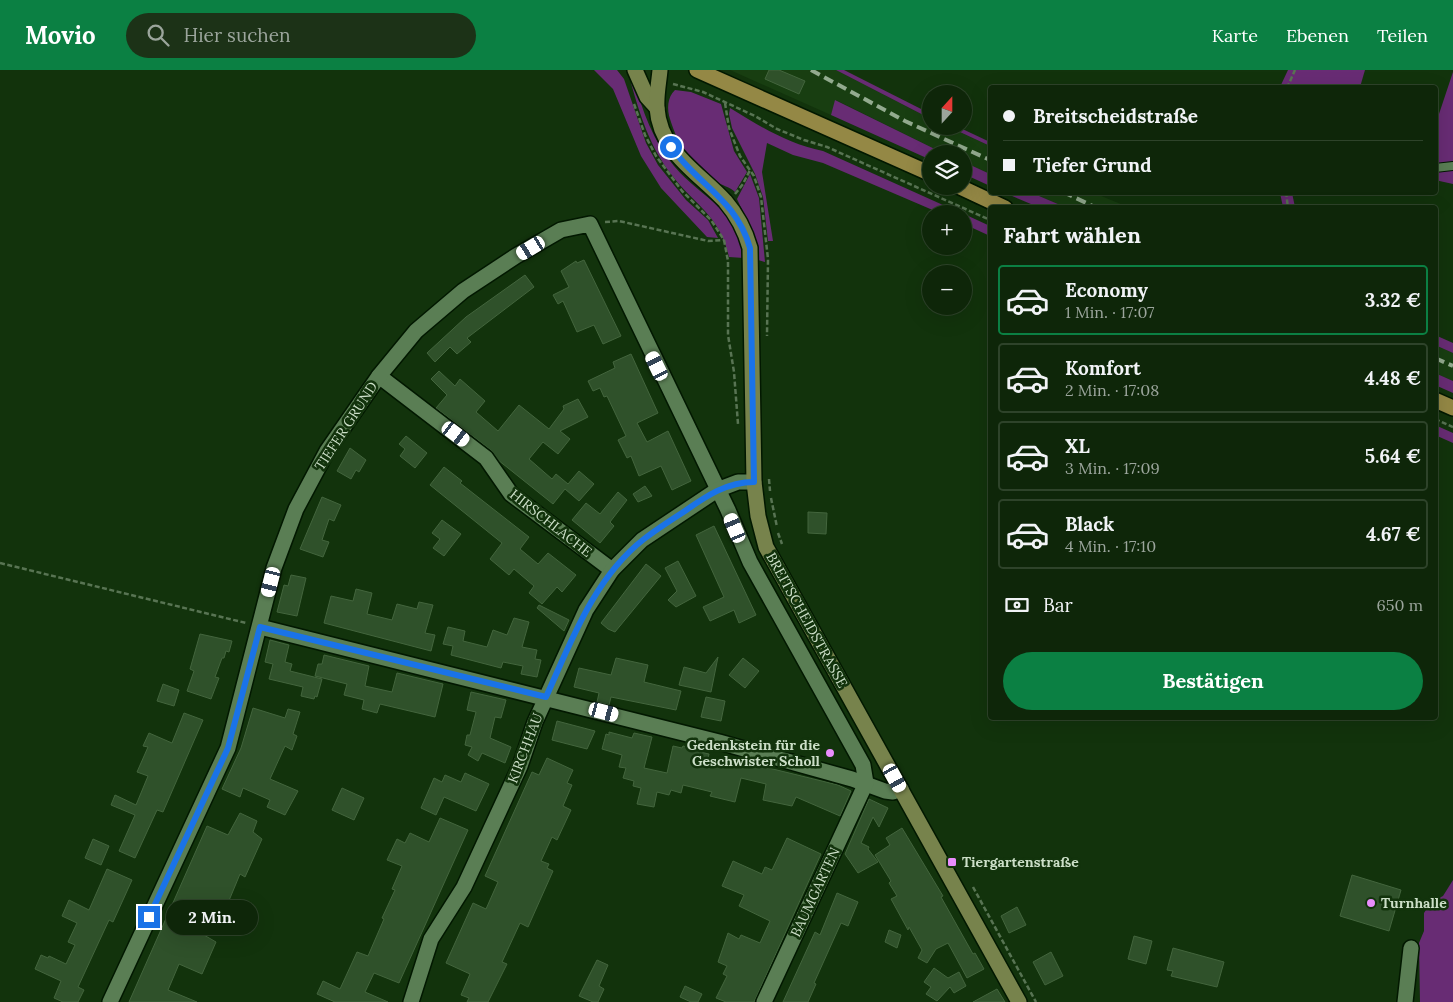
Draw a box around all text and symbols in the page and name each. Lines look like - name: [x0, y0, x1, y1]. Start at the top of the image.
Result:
- search box: [126, 13, 476, 58]
- text: Movio: [25, 20, 96, 51]
- icon: search: [144, 21, 172, 49]
- text: Hier suchen: [184, 23, 291, 47]
- text: Karte: [1212, 24, 1258, 47]
- text: Ebenen: [1286, 24, 1349, 47]
- text: Teilen: [1377, 24, 1428, 47]
- north arrow: [922, 85, 972, 135]
- map controls: [922, 85, 972, 315]
- text: Breitscheidstraße: [1033, 104, 1198, 128]
- route start: [660, 136, 682, 158]
- button: layers: [922, 145, 972, 195]
- text: Tiefer Grund: [1033, 153, 1151, 177]
- button: +: [922, 205, 972, 255]
- text: Fahrt wählen: [1003, 221, 1141, 249]
- car: [514, 234, 547, 262]
- button: −: [922, 265, 972, 315]
- icon: car: [1005, 278, 1050, 323]
- text: Economy: [1065, 278, 1148, 302]
- text: 3.32 €: [1365, 288, 1421, 312]
- text: 1 Min. · 17:07: [1065, 302, 1154, 322]
- car: [643, 349, 670, 383]
- icon: car: [1005, 356, 1050, 401]
- text: Komfort: [1065, 356, 1141, 380]
- text: 4.48 €: [1365, 366, 1421, 390]
- street label: TIEFER GRUND: [311, 378, 381, 474]
- text: 2 Min. · 17:08: [1065, 380, 1159, 400]
- car: [439, 419, 472, 449]
- icon: car: [1005, 434, 1050, 479]
- text: XL: [1065, 434, 1090, 458]
- text: 5.64 €: [1365, 444, 1421, 468]
- text: 3 Min. · 17:09: [1065, 458, 1160, 478]
- street label: HIRSCHLACHE: [506, 485, 596, 561]
- car: [722, 511, 747, 545]
- icon: car: [1005, 512, 1050, 557]
- text: Black: [1065, 512, 1114, 536]
- text: 4.67 €: [1366, 522, 1421, 546]
- text: 4 Min. · 17:10: [1065, 536, 1156, 556]
- street label: BREITSCHEIDSTRASSE: [762, 549, 852, 691]
- car: [260, 566, 281, 598]
- icon: cash: [1003, 591, 1031, 619]
- text: Bar: [1043, 593, 1073, 617]
- text: 650 m: [1377, 595, 1423, 615]
- button: Bestätigen: [1003, 652, 1423, 710]
- car: [587, 701, 620, 723]
- street label: KIRCHHAU: [503, 710, 547, 786]
- place label: Gedenkstein für die Geschwister Scholl: [687, 736, 821, 770]
- marker: Gedenkstein für die Geschwister Scholl: [824, 747, 836, 759]
- car: [881, 761, 908, 795]
- street label: BAUMGARTEN: [786, 844, 844, 940]
- place label: Tiergartenstraße: [962, 853, 1079, 871]
- marker: Tiergartenstraße: [946, 856, 958, 868]
- place label: Turnhalle: [1381, 894, 1447, 912]
- marker: Turnhalle: [1365, 897, 1377, 909]
- callout: 2 Min.: [166, 900, 259, 934]
- route end: [138, 906, 160, 928]
- text: 2 Min.: [188, 907, 236, 927]

